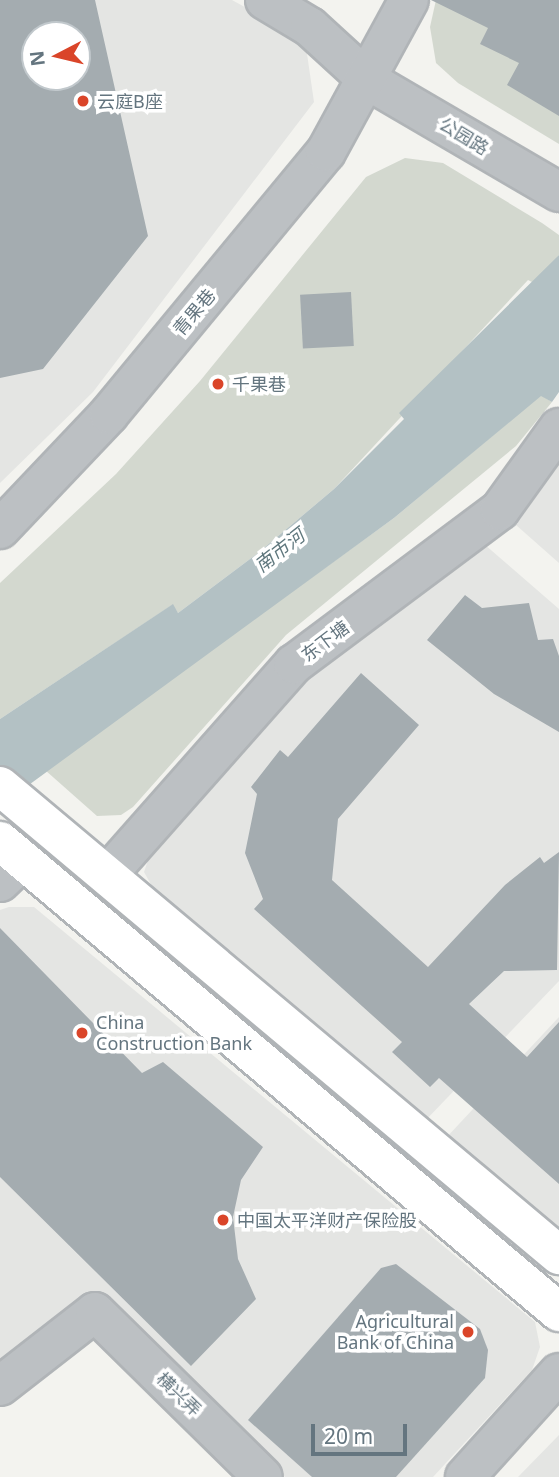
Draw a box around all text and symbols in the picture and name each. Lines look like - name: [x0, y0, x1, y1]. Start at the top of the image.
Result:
- north arrow: [21, 21, 91, 91]
- text: N: [23, 49, 51, 68]
- place label: 云庭B座: [97, 90, 163, 112]
- marker: 云庭B座: [75, 93, 91, 109]
- street label: 公园路: [435, 113, 493, 159]
- street label: 青果巷: [168, 284, 220, 340]
- place label: 千果巷: [232, 373, 286, 395]
- marker: 千果巷: [210, 376, 226, 392]
- water label: 南市河: [251, 524, 309, 578]
- street label: 东下塘: [297, 616, 353, 666]
- place label: China Construction Bank: [96, 1012, 252, 1054]
- marker: China Construction Bank: [74, 1025, 90, 1041]
- place label: 中国太平洋财产保险股: [237, 1209, 417, 1231]
- marker: 中国太平洋财产保险股: [215, 1212, 231, 1228]
- place label: Agricultural Bank of China: [337, 1311, 454, 1354]
- marker: Agricultural Bank of China: [460, 1324, 476, 1340]
- street label: 横兴弄: [152, 1367, 206, 1421]
- scale bar: [314, 1410, 410, 1454]
- text: 20 m: [324, 1422, 373, 1450]

